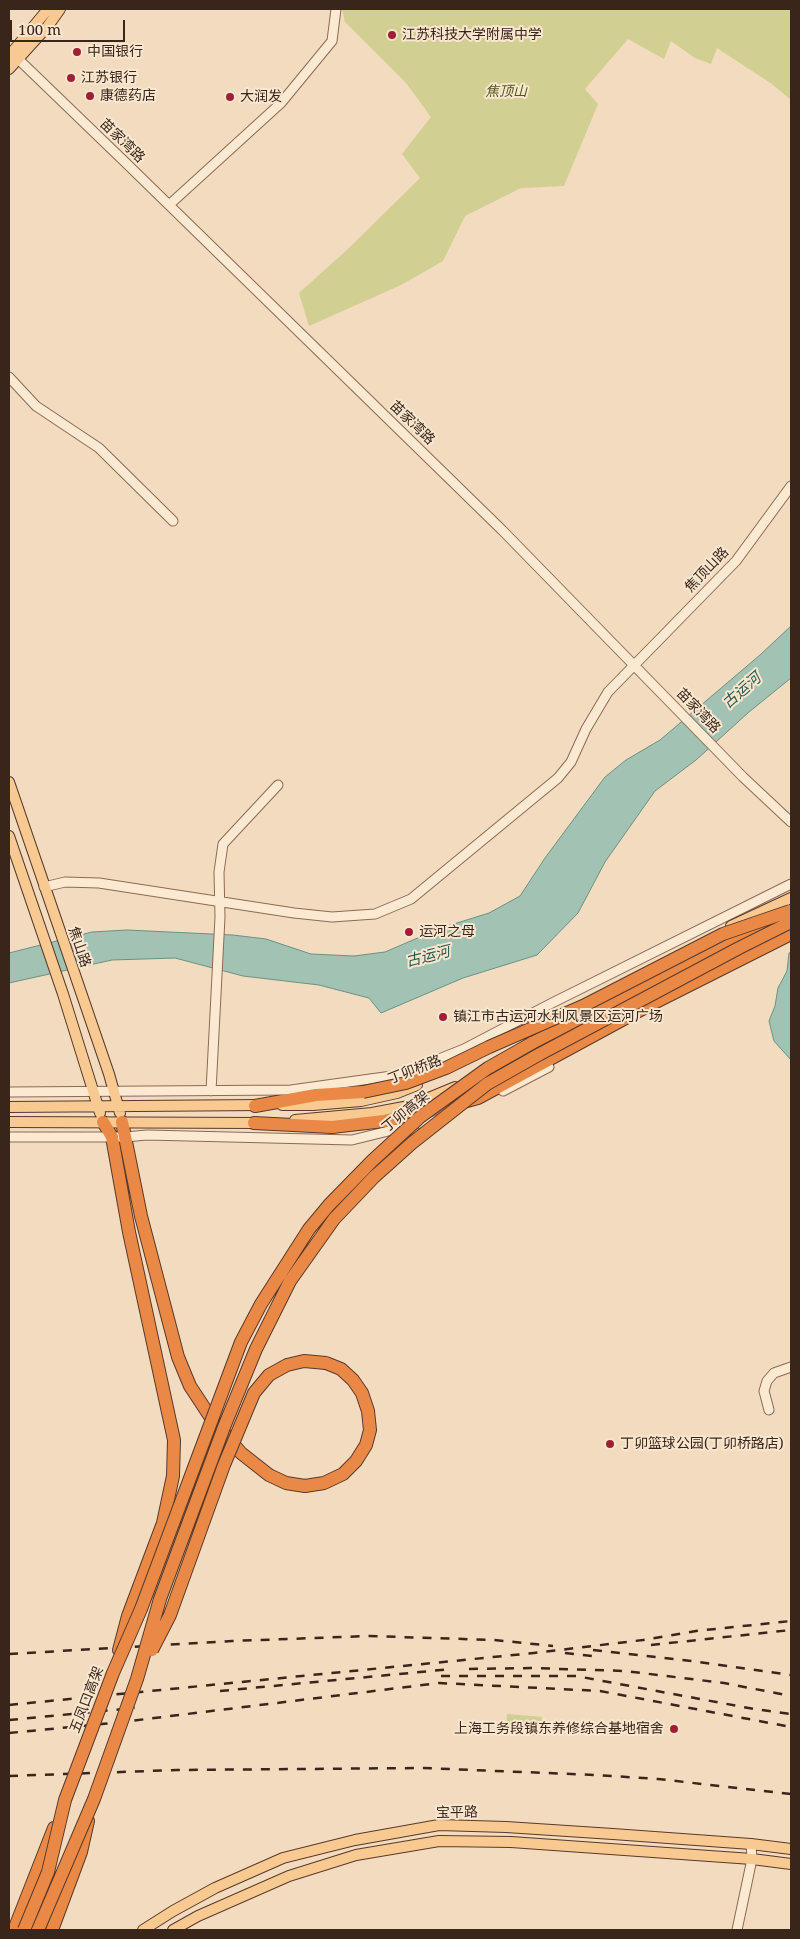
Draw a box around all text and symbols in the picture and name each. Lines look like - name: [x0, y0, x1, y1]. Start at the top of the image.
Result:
- scale bar: [12, 10, 128, 42]
- text: 100 m: [18, 19, 61, 39]
- place label: 江苏科技大学附属中学: [402, 27, 542, 43]
- marker: 江苏科技大学附属中学: [386, 29, 398, 41]
- place label: 中国银行: [87, 44, 143, 60]
- marker: 中国银行: [71, 46, 83, 58]
- place label: 江苏银行: [81, 70, 137, 86]
- marker: 江苏银行: [65, 72, 77, 84]
- park label: 焦顶山: [485, 84, 527, 100]
- place label: 康德药店: [100, 88, 156, 104]
- place label: 大润发: [240, 89, 282, 105]
- marker: 康德药店: [84, 90, 96, 102]
- marker: 大润发: [224, 91, 236, 103]
- street label: 苗家湾路: [96, 116, 148, 166]
- street label: 苗家湾路: [386, 398, 438, 448]
- street label: 焦顶山路: [682, 544, 732, 596]
- water label: 古运河: [719, 669, 765, 713]
- street label: 苗家湾路: [673, 685, 723, 737]
- street label: 焦山路: [64, 924, 94, 970]
- place label: 运河之母: [419, 924, 475, 940]
- marker: 运河之母: [403, 926, 415, 938]
- water label: 古运河: [404, 943, 452, 971]
- place label: 镇江市古运河水利风景区运河广场: [453, 1009, 663, 1025]
- marker: 镇江市古运河水利风景区运河广场: [437, 1011, 449, 1023]
- street label: 丁卯桥路: [386, 1052, 444, 1088]
- street label: 丁卯高架: [379, 1088, 433, 1136]
- place label: 丁卯篮球公园(丁卯桥路店): [620, 1436, 784, 1452]
- marker: 丁卯篮球公园(丁卯桥路店): [604, 1438, 616, 1450]
- street label: 五凤口高架: [67, 1664, 107, 1736]
- place label: 上海工务段镇东养修综合基地宿舍: [454, 1721, 664, 1737]
- marker: 上海工务段镇东养修综合基地宿舍: [668, 1723, 680, 1735]
- street label: 宝平路: [436, 1804, 478, 1822]

